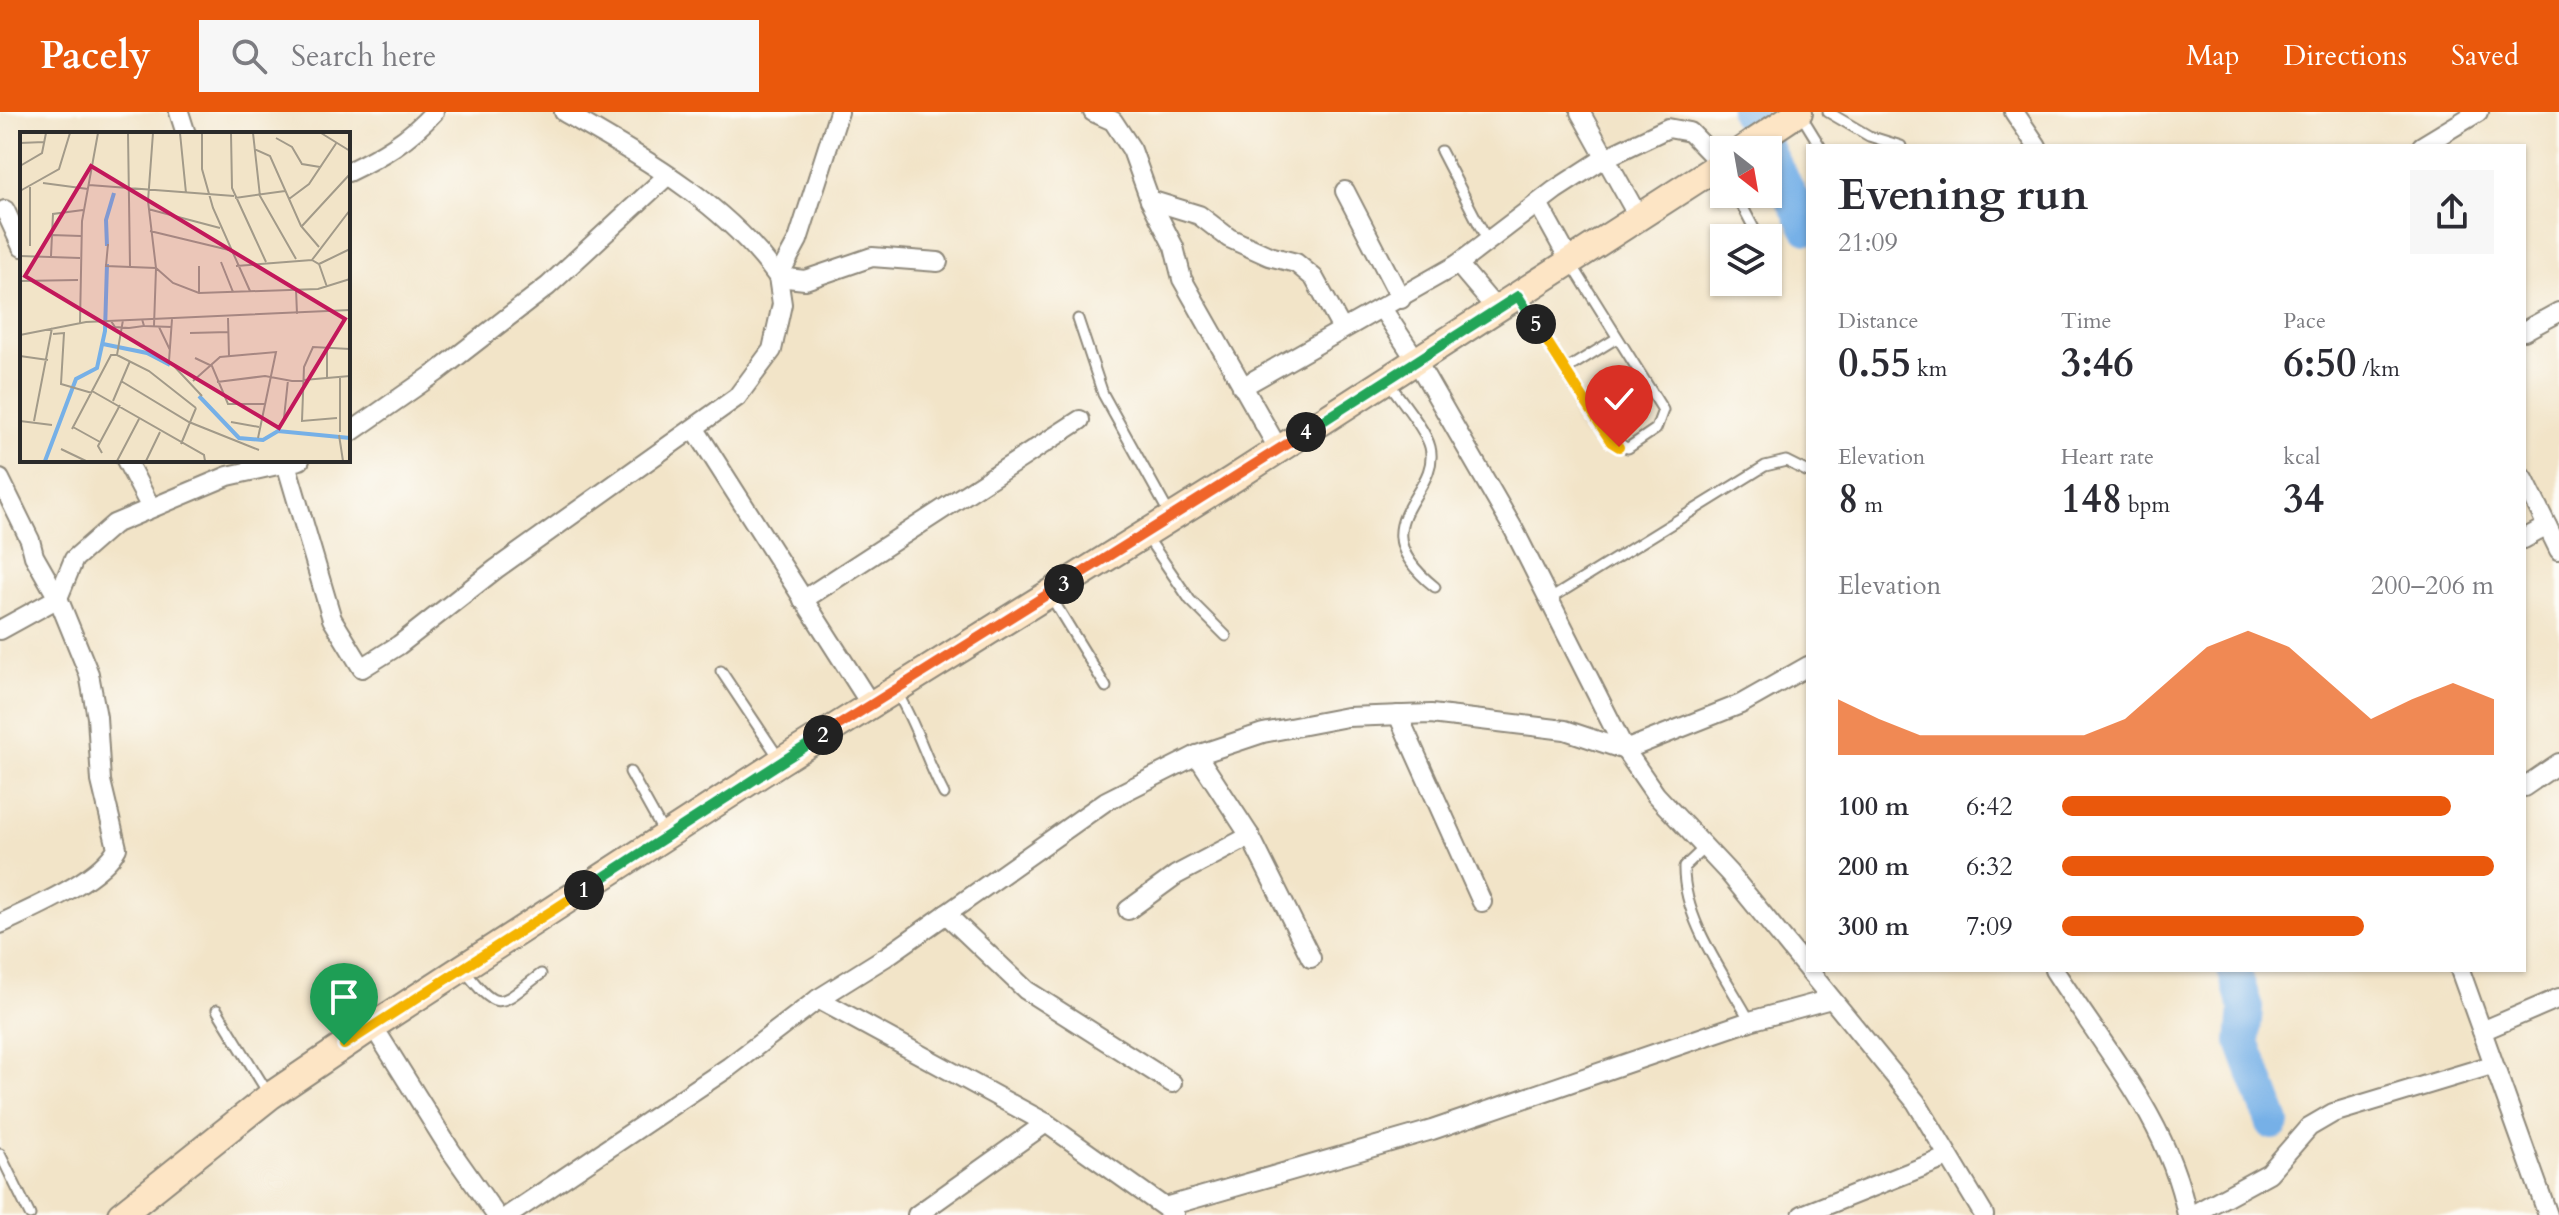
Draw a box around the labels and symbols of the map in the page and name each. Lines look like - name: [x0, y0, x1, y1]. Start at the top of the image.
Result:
- inset map: [20, 132, 350, 462]
- north arrow: [1710, 136, 1782, 208]
- pin: 5: [1516, 304, 1556, 344]
- pin: [1585, 365, 1653, 447]
- pin: 4: [1286, 412, 1326, 452]
- pin: 3: [1044, 564, 1084, 604]
- pin: 2: [803, 715, 843, 755]
- pin: 1: [564, 870, 604, 910]
- pin: [310, 963, 378, 1045]

